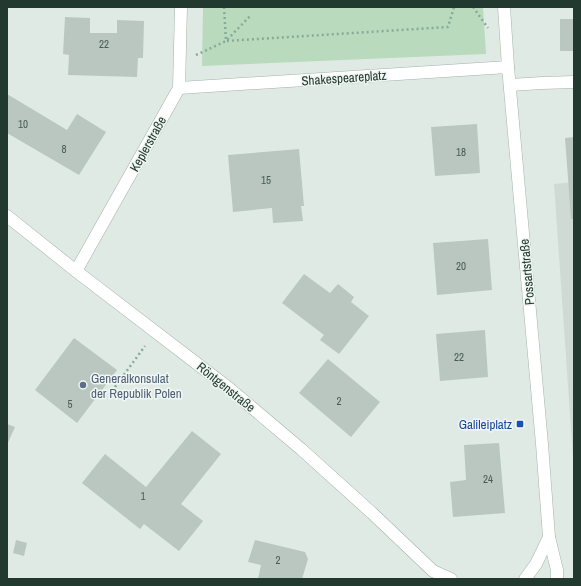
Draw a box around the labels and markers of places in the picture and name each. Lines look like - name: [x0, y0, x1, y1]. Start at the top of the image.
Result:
- place label: Generalkonsulat der Republik Polen: [91, 370, 182, 402]
- marker: Generalkonsulat der Republik Polen: [78, 380, 88, 390]
- place label: Galileiplatz: [459, 416, 512, 433]
- marker: Galileiplatz: [515, 419, 525, 429]

